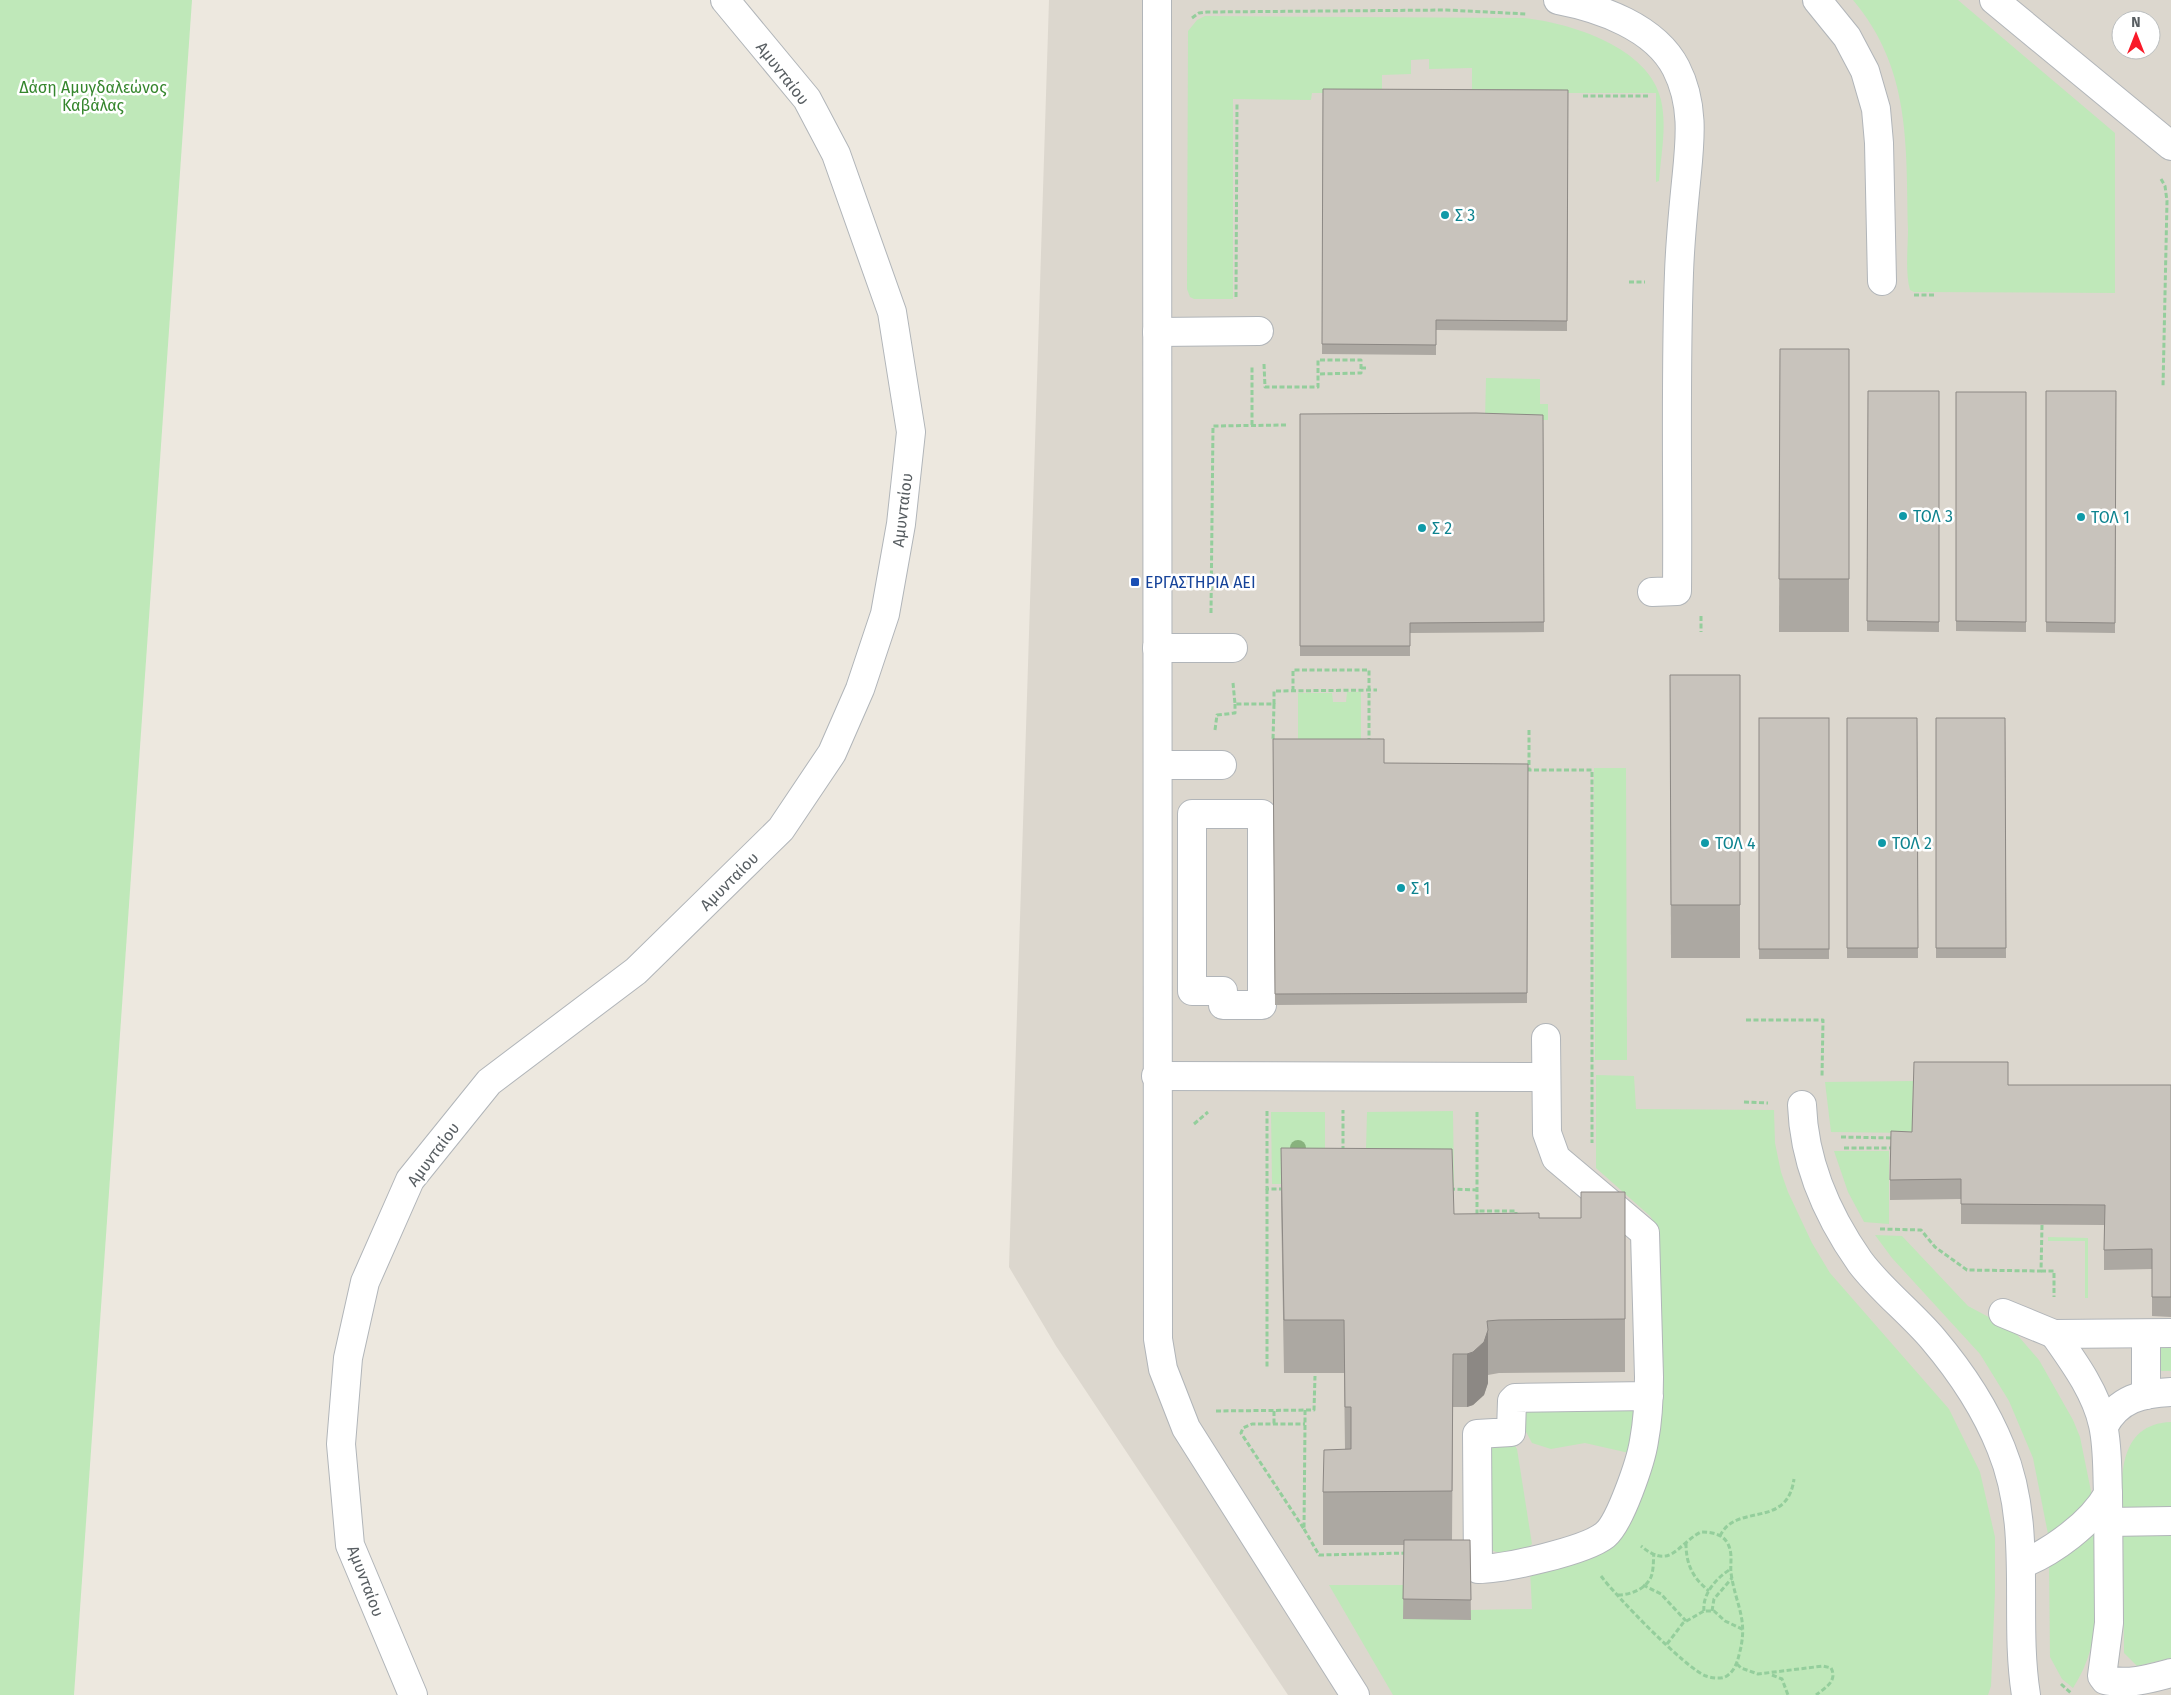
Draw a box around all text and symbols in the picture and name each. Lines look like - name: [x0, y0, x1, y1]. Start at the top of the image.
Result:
- north arrow: [2111, 10, 2161, 60]
- text: N: [2131, 14, 2141, 31]
- street label: Αμυνταίου: [752, 38, 813, 109]
- park label: Δάση Αμυγδαλεώνος Καβάλας: [19, 78, 167, 115]
- place label: Σ 3: [1455, 206, 1475, 225]
- marker: Σ 3: [1439, 209, 1451, 221]
- street label: Αμυνταίου: [889, 472, 916, 548]
- place label: ΤΟΛ 3: [1913, 507, 1953, 526]
- place label: ΤΟΛ 1: [2091, 508, 2130, 527]
- marker: ΤΟΛ 3: [1897, 510, 1909, 522]
- marker: ΤΟΛ 1: [2075, 511, 2087, 523]
- place label: Σ 2: [1432, 519, 1452, 538]
- marker: Σ 2: [1416, 522, 1428, 534]
- place label: ΕΡΓΑΣΤΗΡΙΑ ΑΕΙ: [1145, 573, 1256, 592]
- marker: ΕΡΓΑΣΤΗΡΙΑ ΑΕΙ: [1129, 576, 1141, 588]
- place label: ΤΟΛ 4: [1715, 834, 1756, 853]
- place label: ΤΟΛ 2: [1892, 834, 1932, 853]
- marker: ΤΟΛ 4: [1699, 837, 1711, 849]
- marker: ΤΟΛ 2: [1876, 837, 1888, 849]
- street label: Αμυνταίου: [696, 848, 763, 915]
- place label: Σ 1: [1411, 879, 1430, 898]
- marker: Σ 1: [1395, 882, 1407, 894]
- street label: Αμυνταίου: [403, 1119, 463, 1190]
- street label: Αμυνταίου: [343, 1543, 388, 1620]

